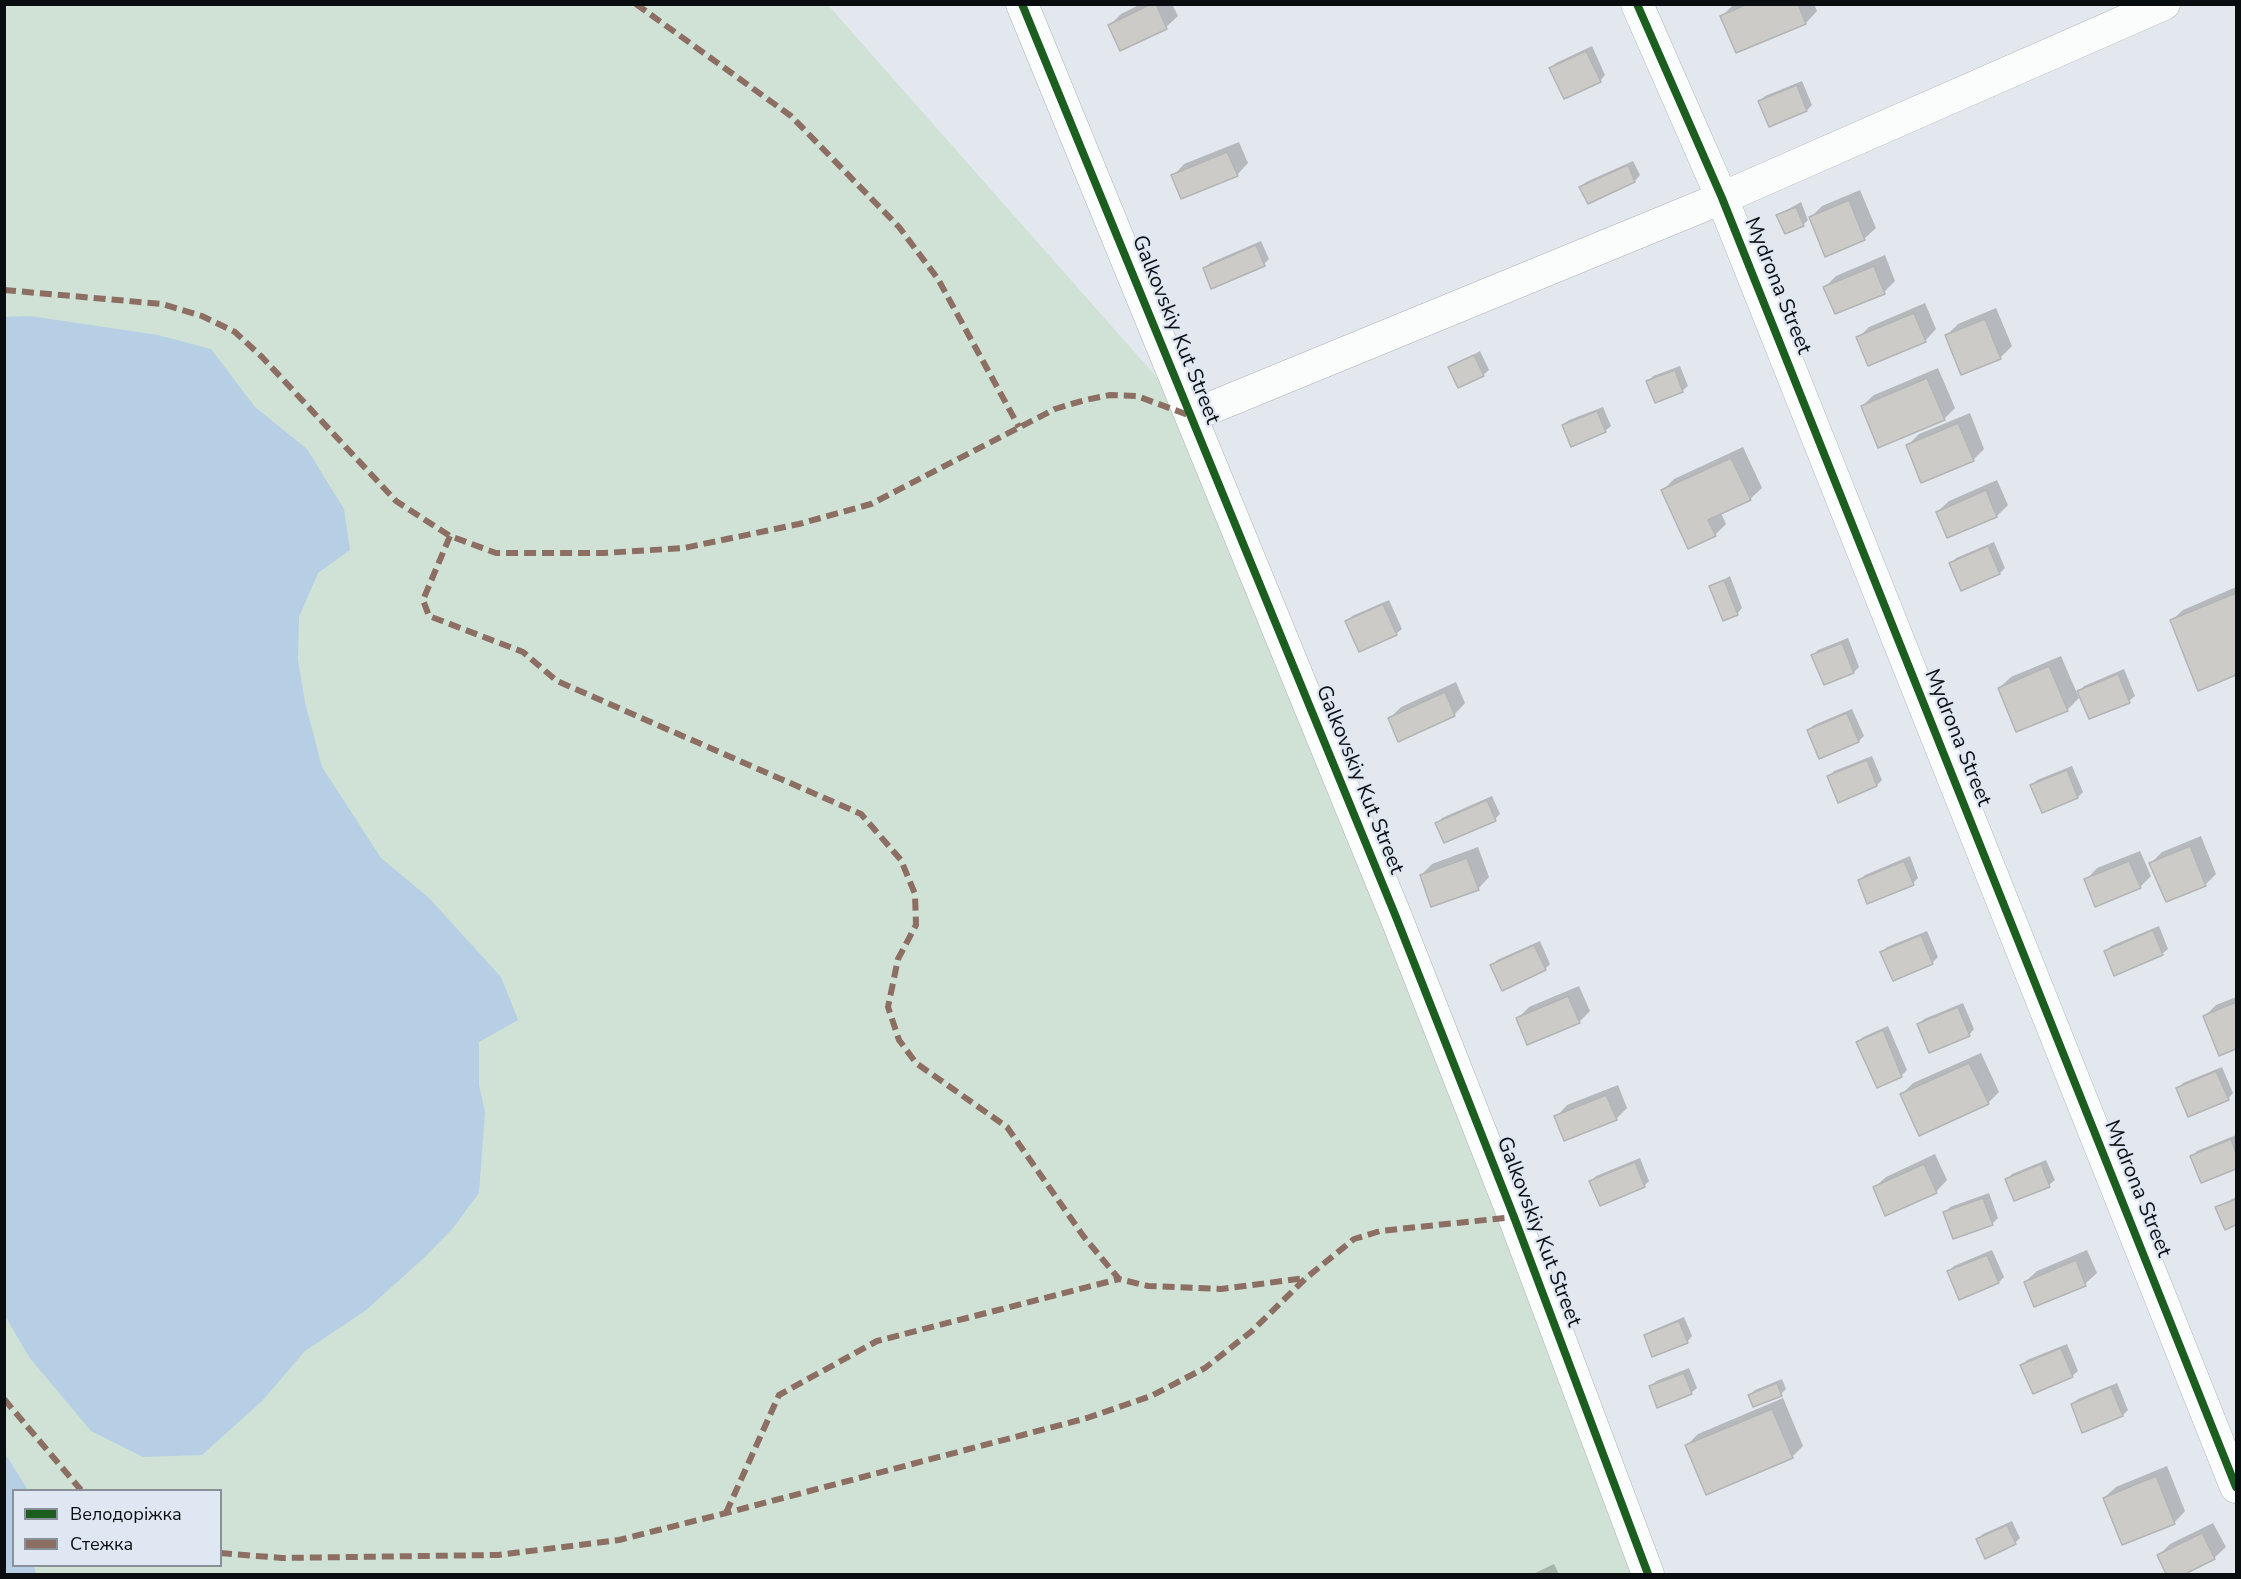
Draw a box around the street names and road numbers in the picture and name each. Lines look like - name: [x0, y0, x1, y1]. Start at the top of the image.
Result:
- street label: Mydrona Street: [1738, 214, 1816, 358]
- street label: Galkovskiy Kut Street: [1126, 232, 1224, 428]
- street label: Mydrona Street: [1918, 666, 1996, 810]
- street label: Galkovskiy Kut Street: [1310, 682, 1408, 878]
- street label: Mydrona Street: [2098, 1117, 2176, 1261]
- street label: Galkovskiy Kut Street: [1490, 1133, 1586, 1331]

